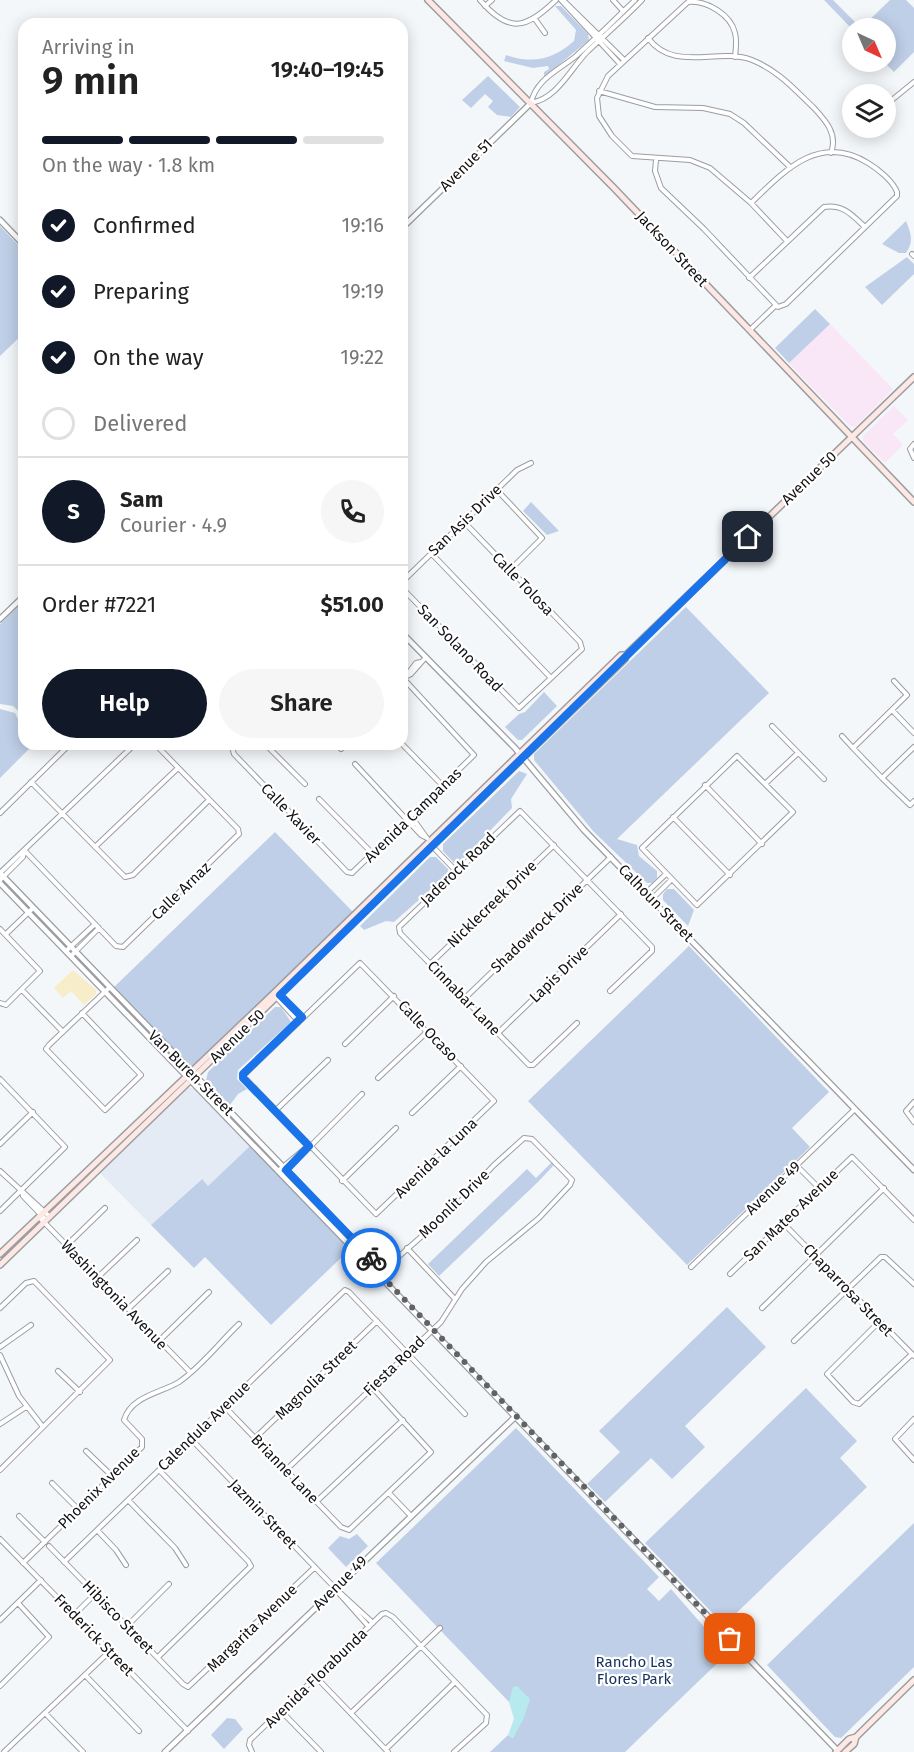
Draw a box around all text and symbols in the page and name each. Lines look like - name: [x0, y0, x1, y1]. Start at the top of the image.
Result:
- north arrow: [842, 18, 896, 72]
- map controls: [842, 18, 896, 138]
- text: Arriving in: [42, 35, 135, 59]
- text: 19:40–19:45: [271, 56, 384, 83]
- text: 9 min: [42, 58, 140, 104]
- button: layers: [842, 84, 896, 138]
- street label: Avenue 51: [436, 135, 496, 195]
- text: On the way · 1.8 km: [42, 153, 215, 177]
- street label: Jackson Street: [632, 207, 712, 291]
- icon: check: [42, 209, 75, 242]
- text: Confirmed: [93, 212, 196, 239]
- text: 19:16: [342, 213, 384, 237]
- icon: check: [42, 275, 75, 308]
- text: Preparing: [93, 278, 189, 305]
- text: 19:19: [342, 279, 384, 303]
- icon: check: [42, 341, 75, 374]
- text: On the way: [93, 344, 204, 371]
- text: 19:22: [340, 345, 384, 369]
- text: Delivered: [93, 410, 188, 437]
- street label: Avenue 50: [778, 447, 840, 509]
- button: phone: [321, 480, 384, 543]
- street label: San Asis Drive: [425, 480, 505, 560]
- text: Sam: [120, 486, 163, 513]
- text: S: [67, 498, 80, 525]
- pin: [722, 511, 773, 562]
- text: Courier · 4.9: [120, 513, 227, 537]
- icon: home: [731, 520, 764, 553]
- street label: Calle Tolosa: [488, 549, 558, 619]
- text: Order #7221: [42, 591, 156, 618]
- text: $51.00: [320, 591, 384, 618]
- street label: San Solano Road: [414, 601, 506, 695]
- button: Help: [42, 669, 207, 738]
- button: Share: [219, 669, 384, 738]
- street label: Avenida Campanas: [361, 764, 465, 866]
- street label: Calle Xavier: [257, 779, 325, 849]
- street label: Jaderock Road: [417, 829, 499, 909]
- street label: Nicklecreek Drive: [443, 857, 541, 951]
- street label: Calle Arnaz: [148, 858, 215, 924]
- street label: Calhoun Street: [615, 861, 698, 946]
- street label: Shadowrock Drive: [487, 879, 587, 977]
- street label: Lapis Drive: [526, 942, 592, 1006]
- street label: Cinnabar Lane: [424, 957, 504, 1039]
- street label: Calle Ocaso: [394, 997, 462, 1065]
- street label: Avenue 50: [206, 1005, 268, 1067]
- street label: Van Buren Street: [145, 1027, 238, 1120]
- street label: Avenida la Luna: [391, 1114, 481, 1202]
- street label: Avenue 49: [742, 1157, 804, 1219]
- street label: San Mateo Avenue: [740, 1165, 842, 1265]
- street label: Moonlit Drive: [415, 1166, 493, 1242]
- courier: [341, 1228, 401, 1288]
- street label: Washingtonia Avenue: [57, 1236, 171, 1354]
- street label: Chaparrosa Street: [799, 1240, 897, 1340]
- icon: bike: [355, 1242, 388, 1275]
- street label: Fiesta Road: [360, 1332, 428, 1400]
- street label: Magnolia Street: [271, 1336, 361, 1423]
- street label: Calendula Avenue: [154, 1377, 254, 1475]
- street label: Brianne Lane: [247, 1431, 323, 1507]
- street label: Phoenix Avenue: [54, 1443, 144, 1533]
- street label: Jazmin Street: [225, 1475, 301, 1553]
- street label: Avenue 49: [309, 1552, 371, 1614]
- street label: Hibisco Street: [79, 1577, 158, 1658]
- street label: Margarita Avenue: [203, 1580, 301, 1676]
- street label: Frederick Street: [50, 1590, 138, 1680]
- pin: [704, 1613, 755, 1664]
- icon: bag: [713, 1622, 746, 1655]
- street label: Avenida Florabunda: [261, 1624, 371, 1732]
- park label: Rancho Las Flores Park: [596, 1653, 672, 1688]

